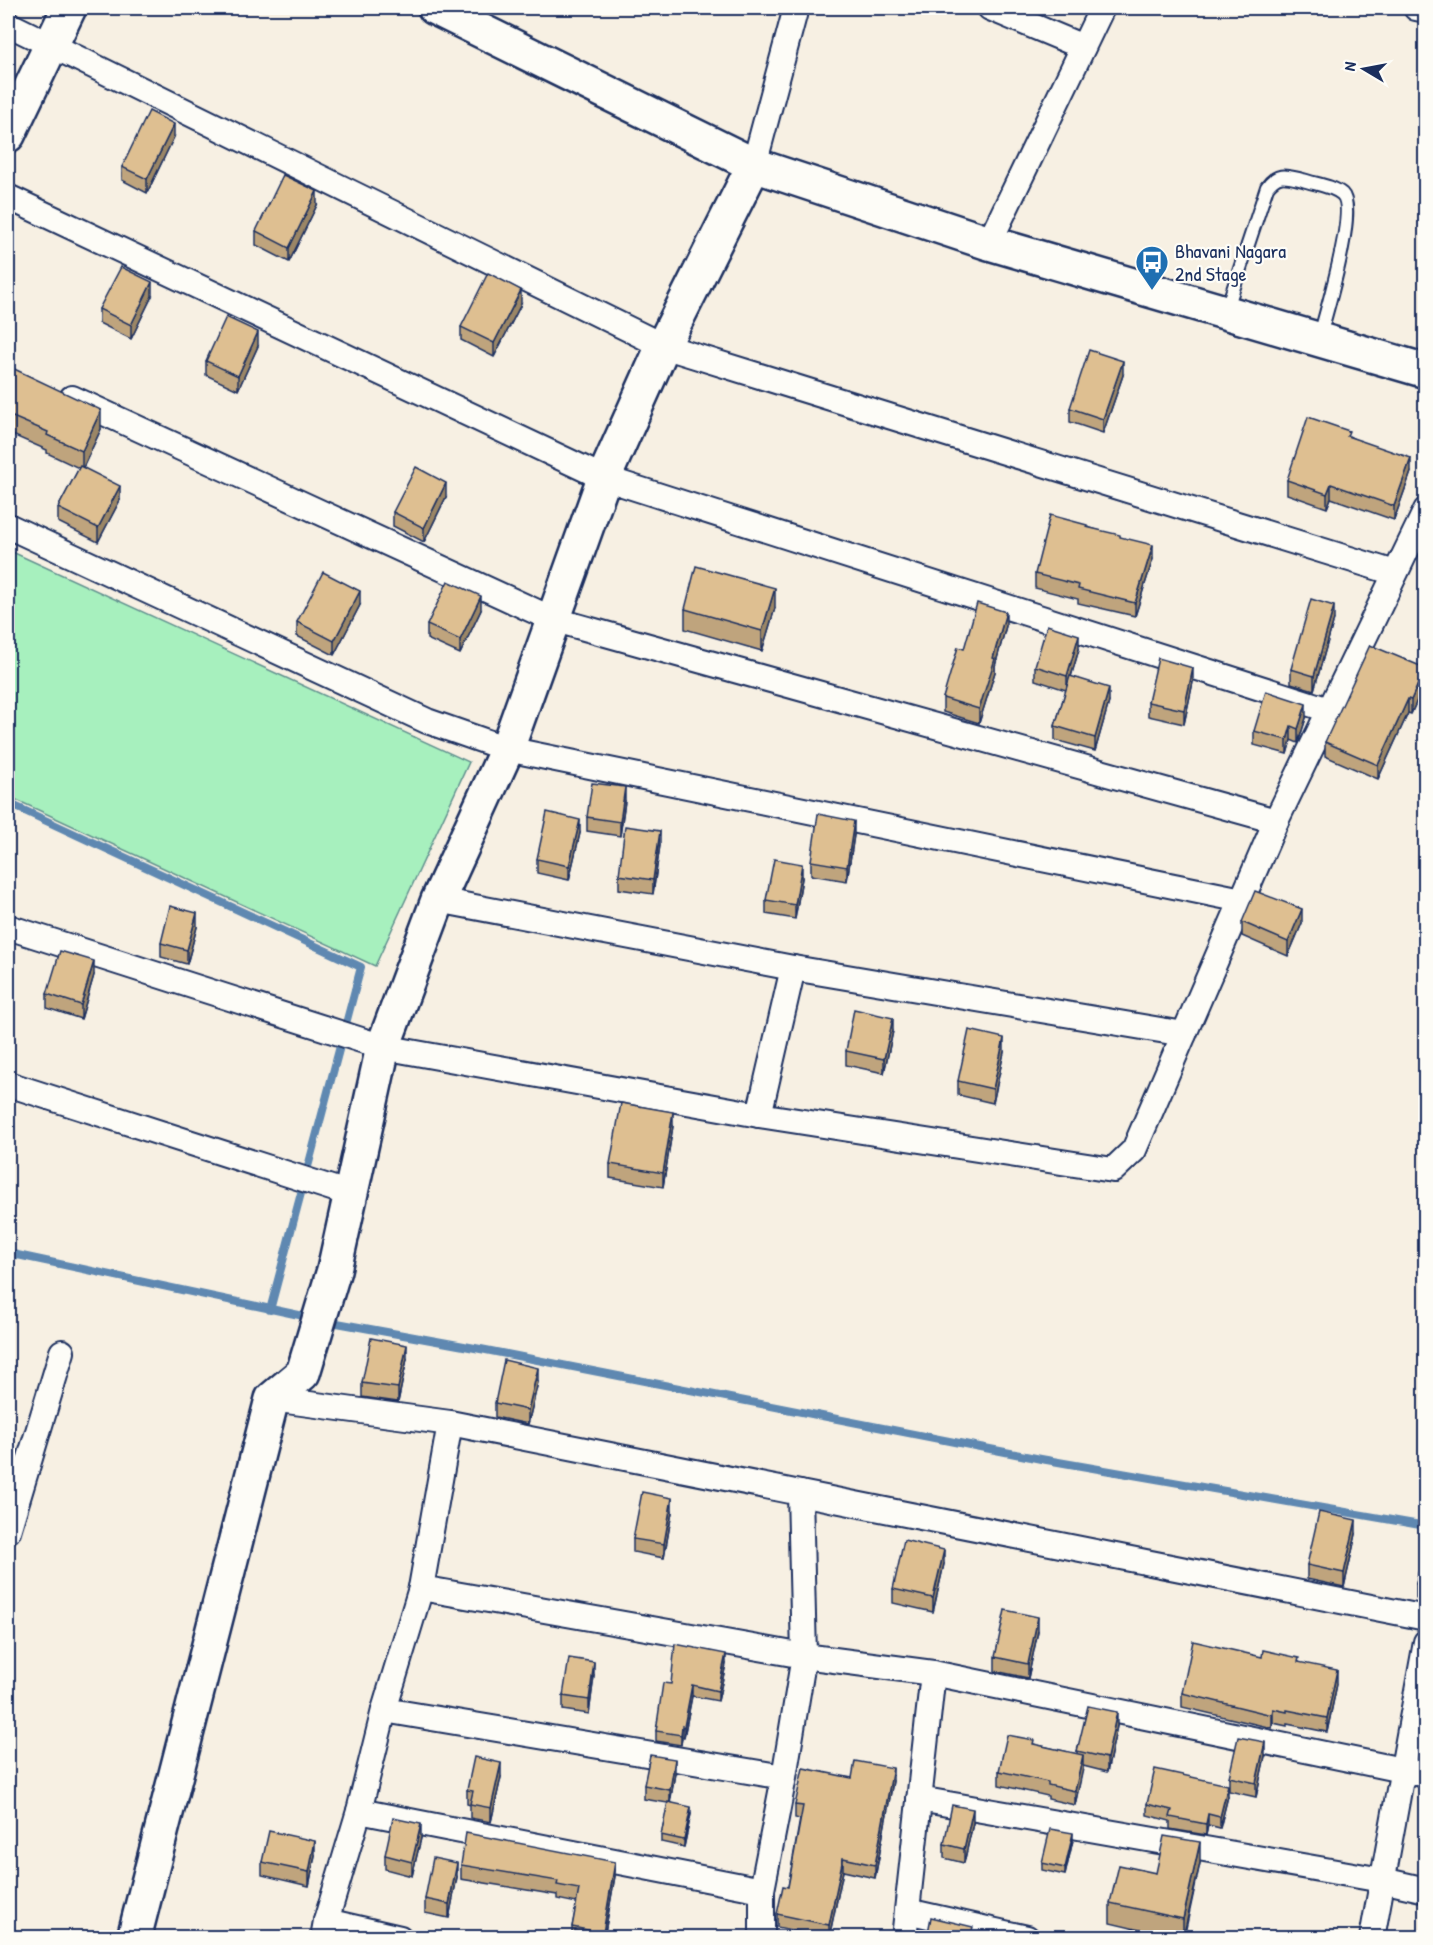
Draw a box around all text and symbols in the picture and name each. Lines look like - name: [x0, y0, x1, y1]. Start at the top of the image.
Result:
- north arrow: [1334, 39, 1394, 99]
- text: N: [1338, 60, 1361, 72]
- place label: Bhavani Nagara 2nd Stage: [1175, 237, 1286, 287]
- bus stop icon: Bhavani Nagara 2nd Stage: [1134, 244, 1170, 291]

